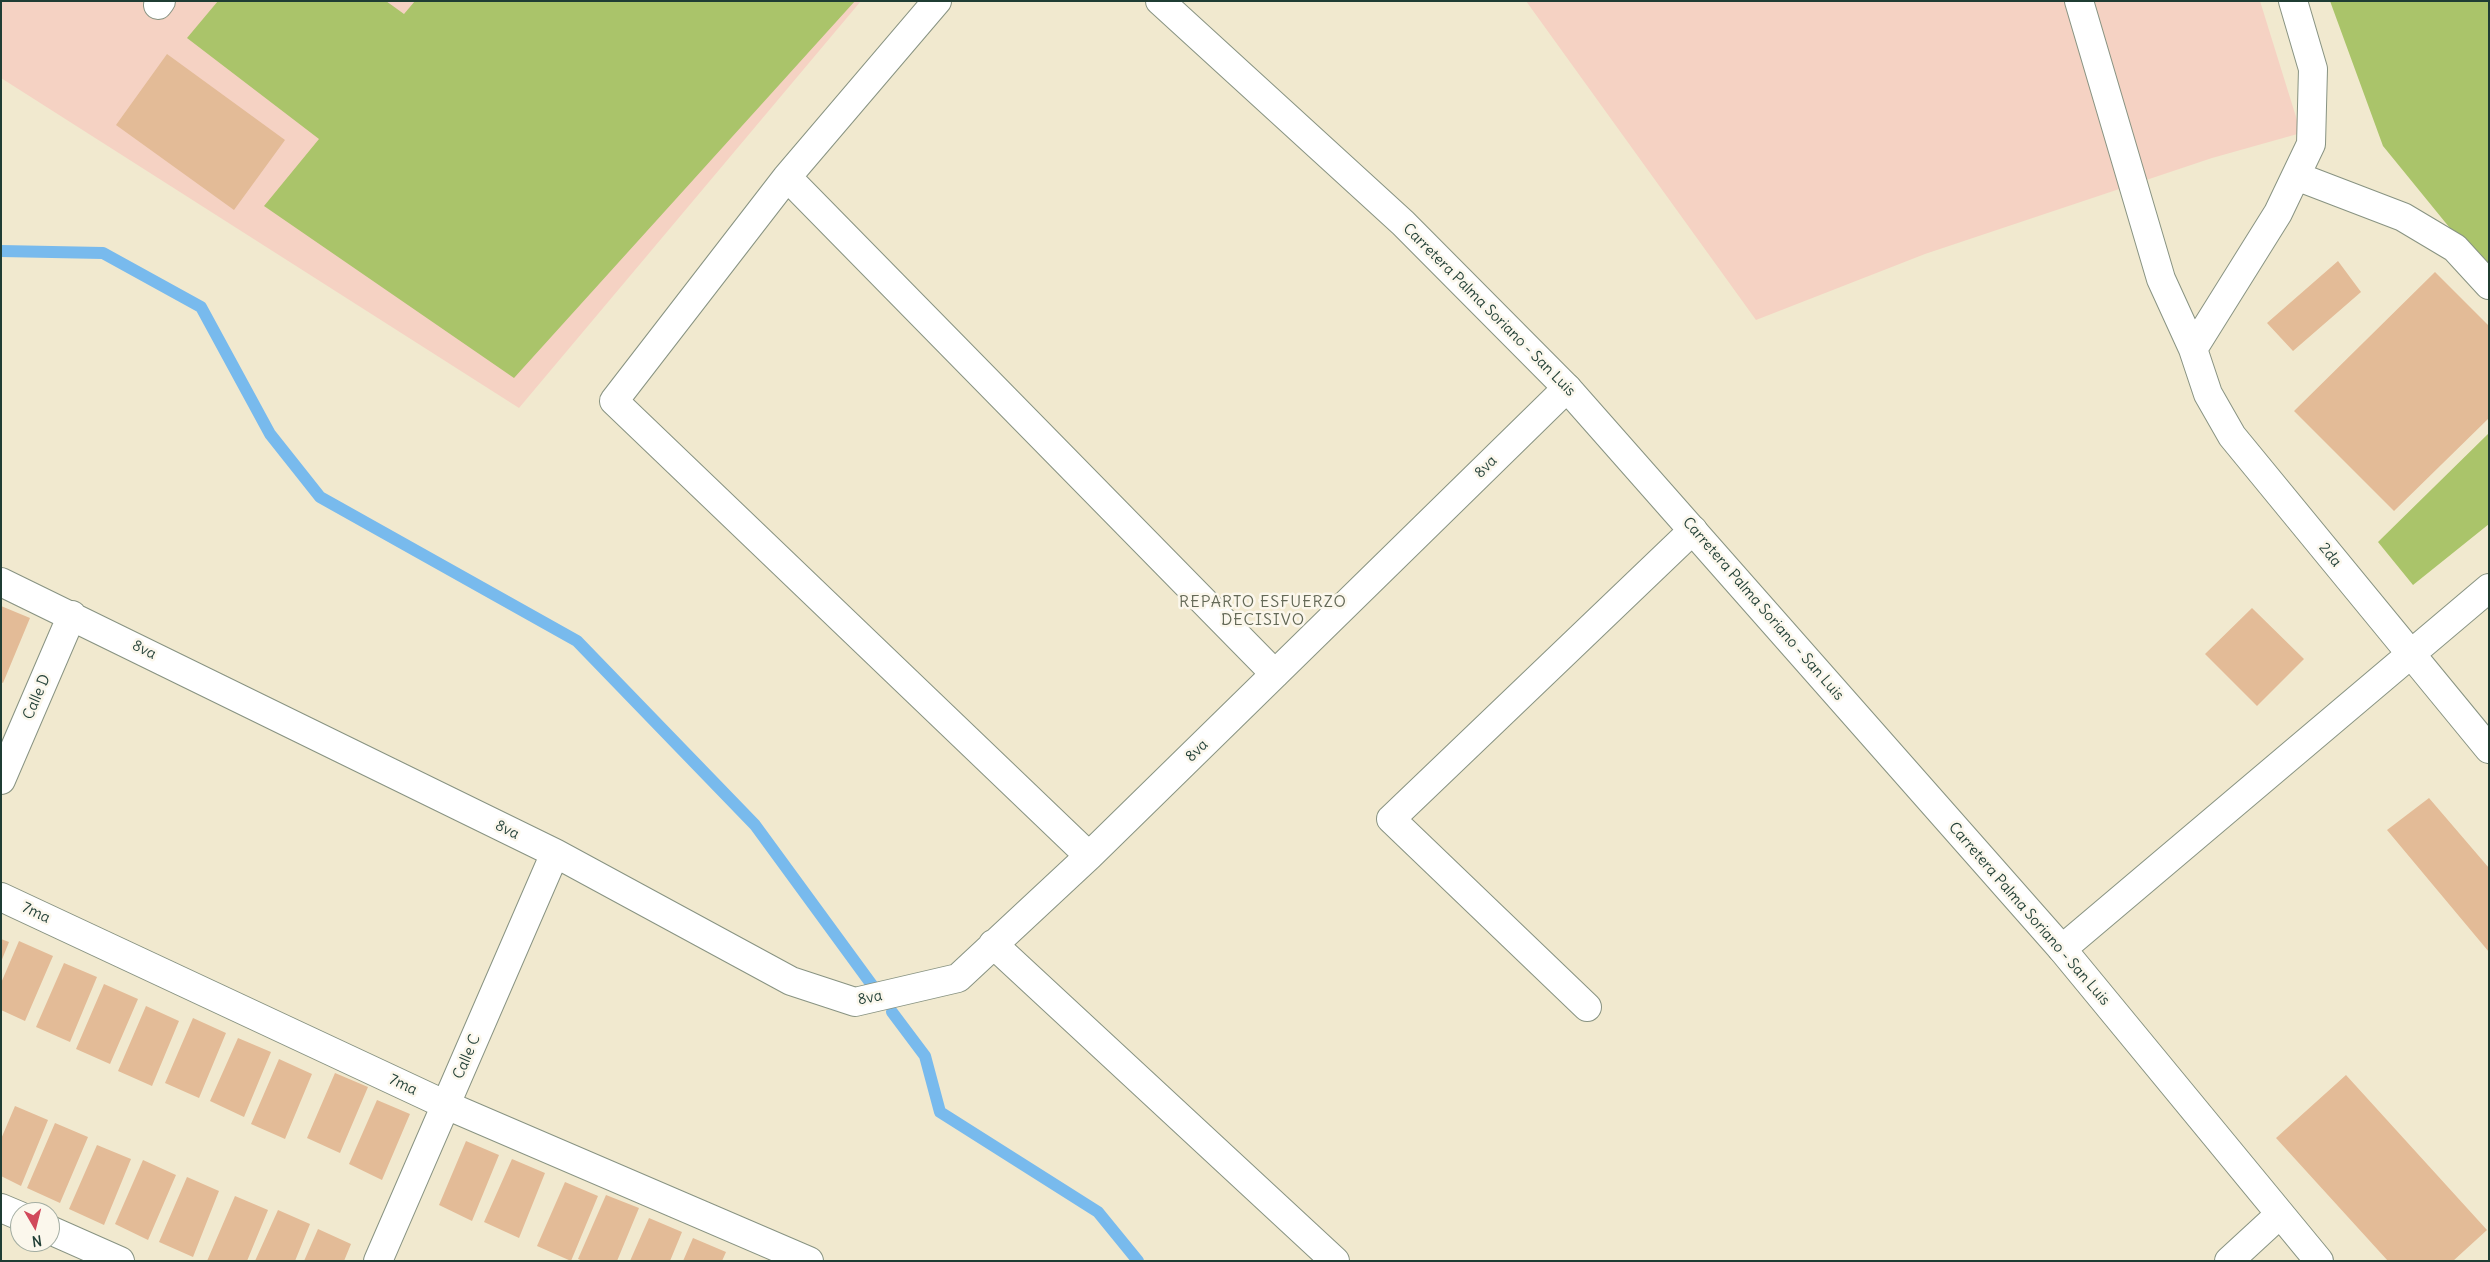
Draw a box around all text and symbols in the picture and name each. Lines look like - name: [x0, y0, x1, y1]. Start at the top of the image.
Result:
- street label: Carretera Palma Soriano - San Luis: [1399, 220, 1579, 400]
- street label: 8va: [1471, 452, 1501, 482]
- street label: Carretera Palma Soriano - San Luis: [1679, 514, 1847, 704]
- street label: 2da: [2315, 539, 2345, 571]
- district label: REPARTO ESFUERZO DECISIVO: [1177, 592, 1349, 630]
- street label: 8va: [129, 637, 159, 663]
- street label: Calle D: [19, 672, 55, 722]
- street label: 8va: [1182, 736, 1212, 766]
- street label: 8va: [492, 817, 522, 843]
- street label: Carretera Palma Soriano - San Luis: [1945, 819, 2113, 1009]
- street label: 7ma: [19, 899, 53, 927]
- street label: 8va: [856, 987, 884, 1009]
- street label: Calle C: [450, 1032, 484, 1082]
- street label: 7ma: [386, 1071, 420, 1099]
- north arrow: [10, 1202, 60, 1252]
- text: N: [31, 1231, 43, 1250]

